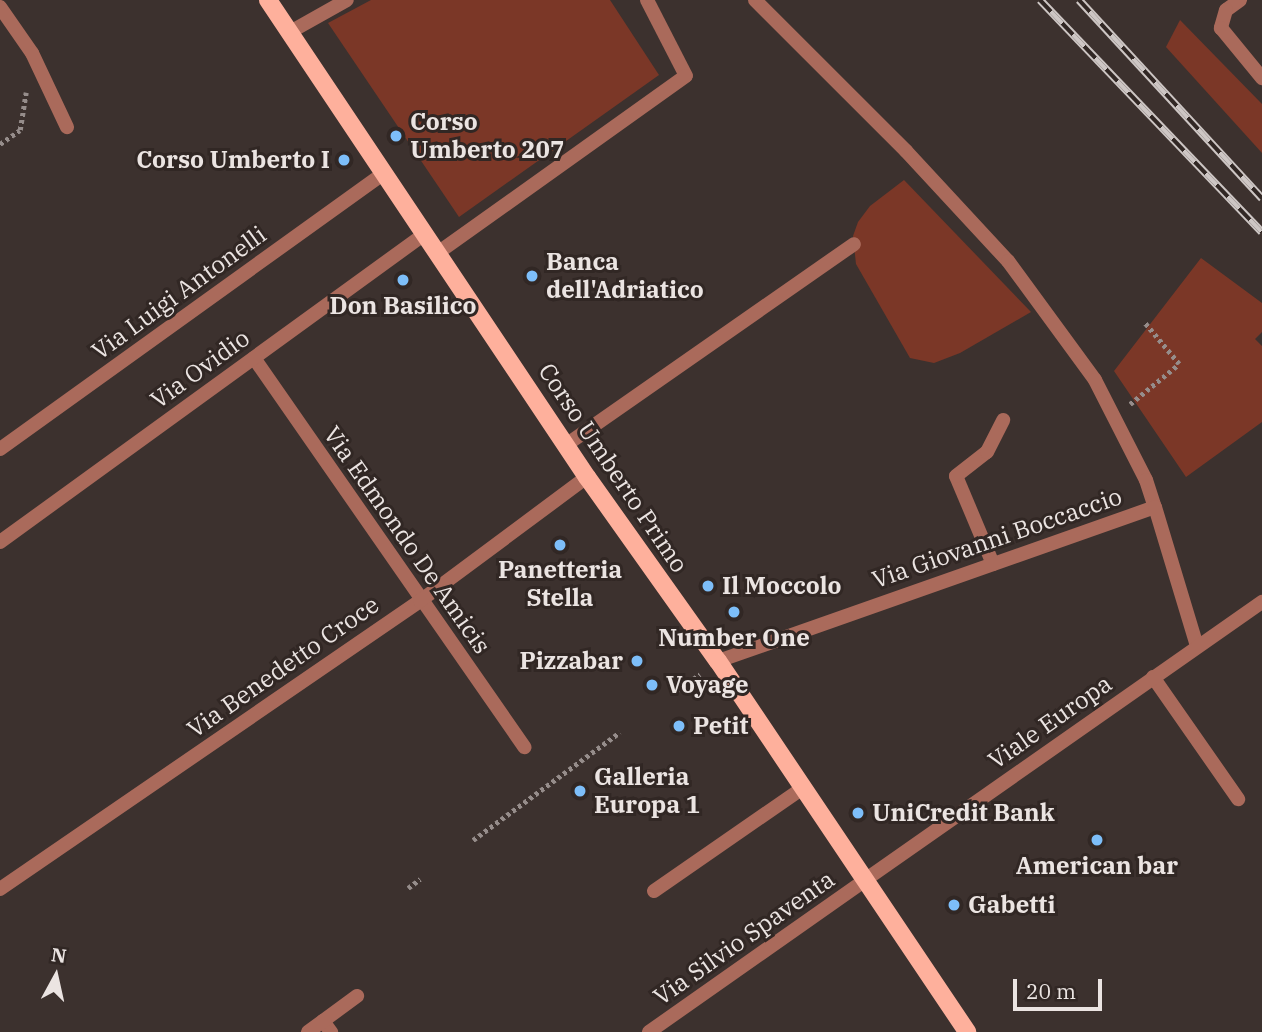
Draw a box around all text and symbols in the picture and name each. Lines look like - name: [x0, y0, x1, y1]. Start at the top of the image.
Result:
- place label: Corso Umberto 207: [410, 108, 564, 164]
- marker: Corso Umberto 207: [388, 128, 404, 144]
- place label: Corso Umberto I: [136, 146, 330, 174]
- marker: Corso Umberto I: [336, 152, 352, 168]
- street label: Via Luigi Antonelli: [86, 220, 272, 366]
- place label: Banca dell'Adriatico: [546, 248, 704, 304]
- marker: Banca dell'Adriatico: [524, 268, 540, 284]
- marker: Don Basilico: [395, 272, 411, 288]
- place label: Don Basilico: [330, 292, 476, 320]
- street label: Via Ovidio: [145, 324, 255, 414]
- street label: Corso Umberto Primo: [532, 358, 694, 578]
- street label: Via Edmondo De Amicis: [318, 421, 496, 659]
- street label: Via Giovanni Boccaccio: [868, 482, 1126, 594]
- marker: Panetteria Stella: [552, 537, 568, 553]
- place label: Panetteria Stella: [498, 556, 622, 612]
- place label: Il Moccolo: [722, 572, 842, 600]
- marker: Il Moccolo: [700, 578, 716, 594]
- street label: Via Benedetto Croce: [182, 590, 384, 744]
- marker: Number One: [726, 604, 742, 620]
- place label: Number One: [658, 624, 810, 652]
- place label: Pizzabar: [519, 647, 623, 675]
- marker: Pizzabar: [629, 653, 645, 669]
- street label: Viale Europa: [983, 669, 1117, 775]
- place label: Voyage: [666, 671, 748, 699]
- marker: Voyage: [644, 677, 660, 693]
- place label: Petit: [693, 712, 749, 740]
- marker: Petit: [671, 718, 687, 734]
- place label: Galleria Europa 1: [594, 763, 700, 819]
- marker: Galleria Europa 1: [572, 783, 588, 799]
- place label: UniCredit Bank: [872, 799, 1055, 827]
- marker: UniCredit Bank: [850, 805, 866, 821]
- marker: American bar: [1089, 832, 1105, 848]
- place label: American bar: [1016, 852, 1178, 880]
- street label: Via Silvio Spaventa: [648, 865, 840, 1011]
- place label: Gabetti: [968, 891, 1055, 919]
- marker: Gabetti: [946, 897, 962, 913]
- north arrow: [21, 941, 91, 1011]
- text: N: [50, 942, 68, 968]
- scale bar: [1017, 965, 1106, 1009]
- text: 20 m: [1026, 977, 1076, 1005]

